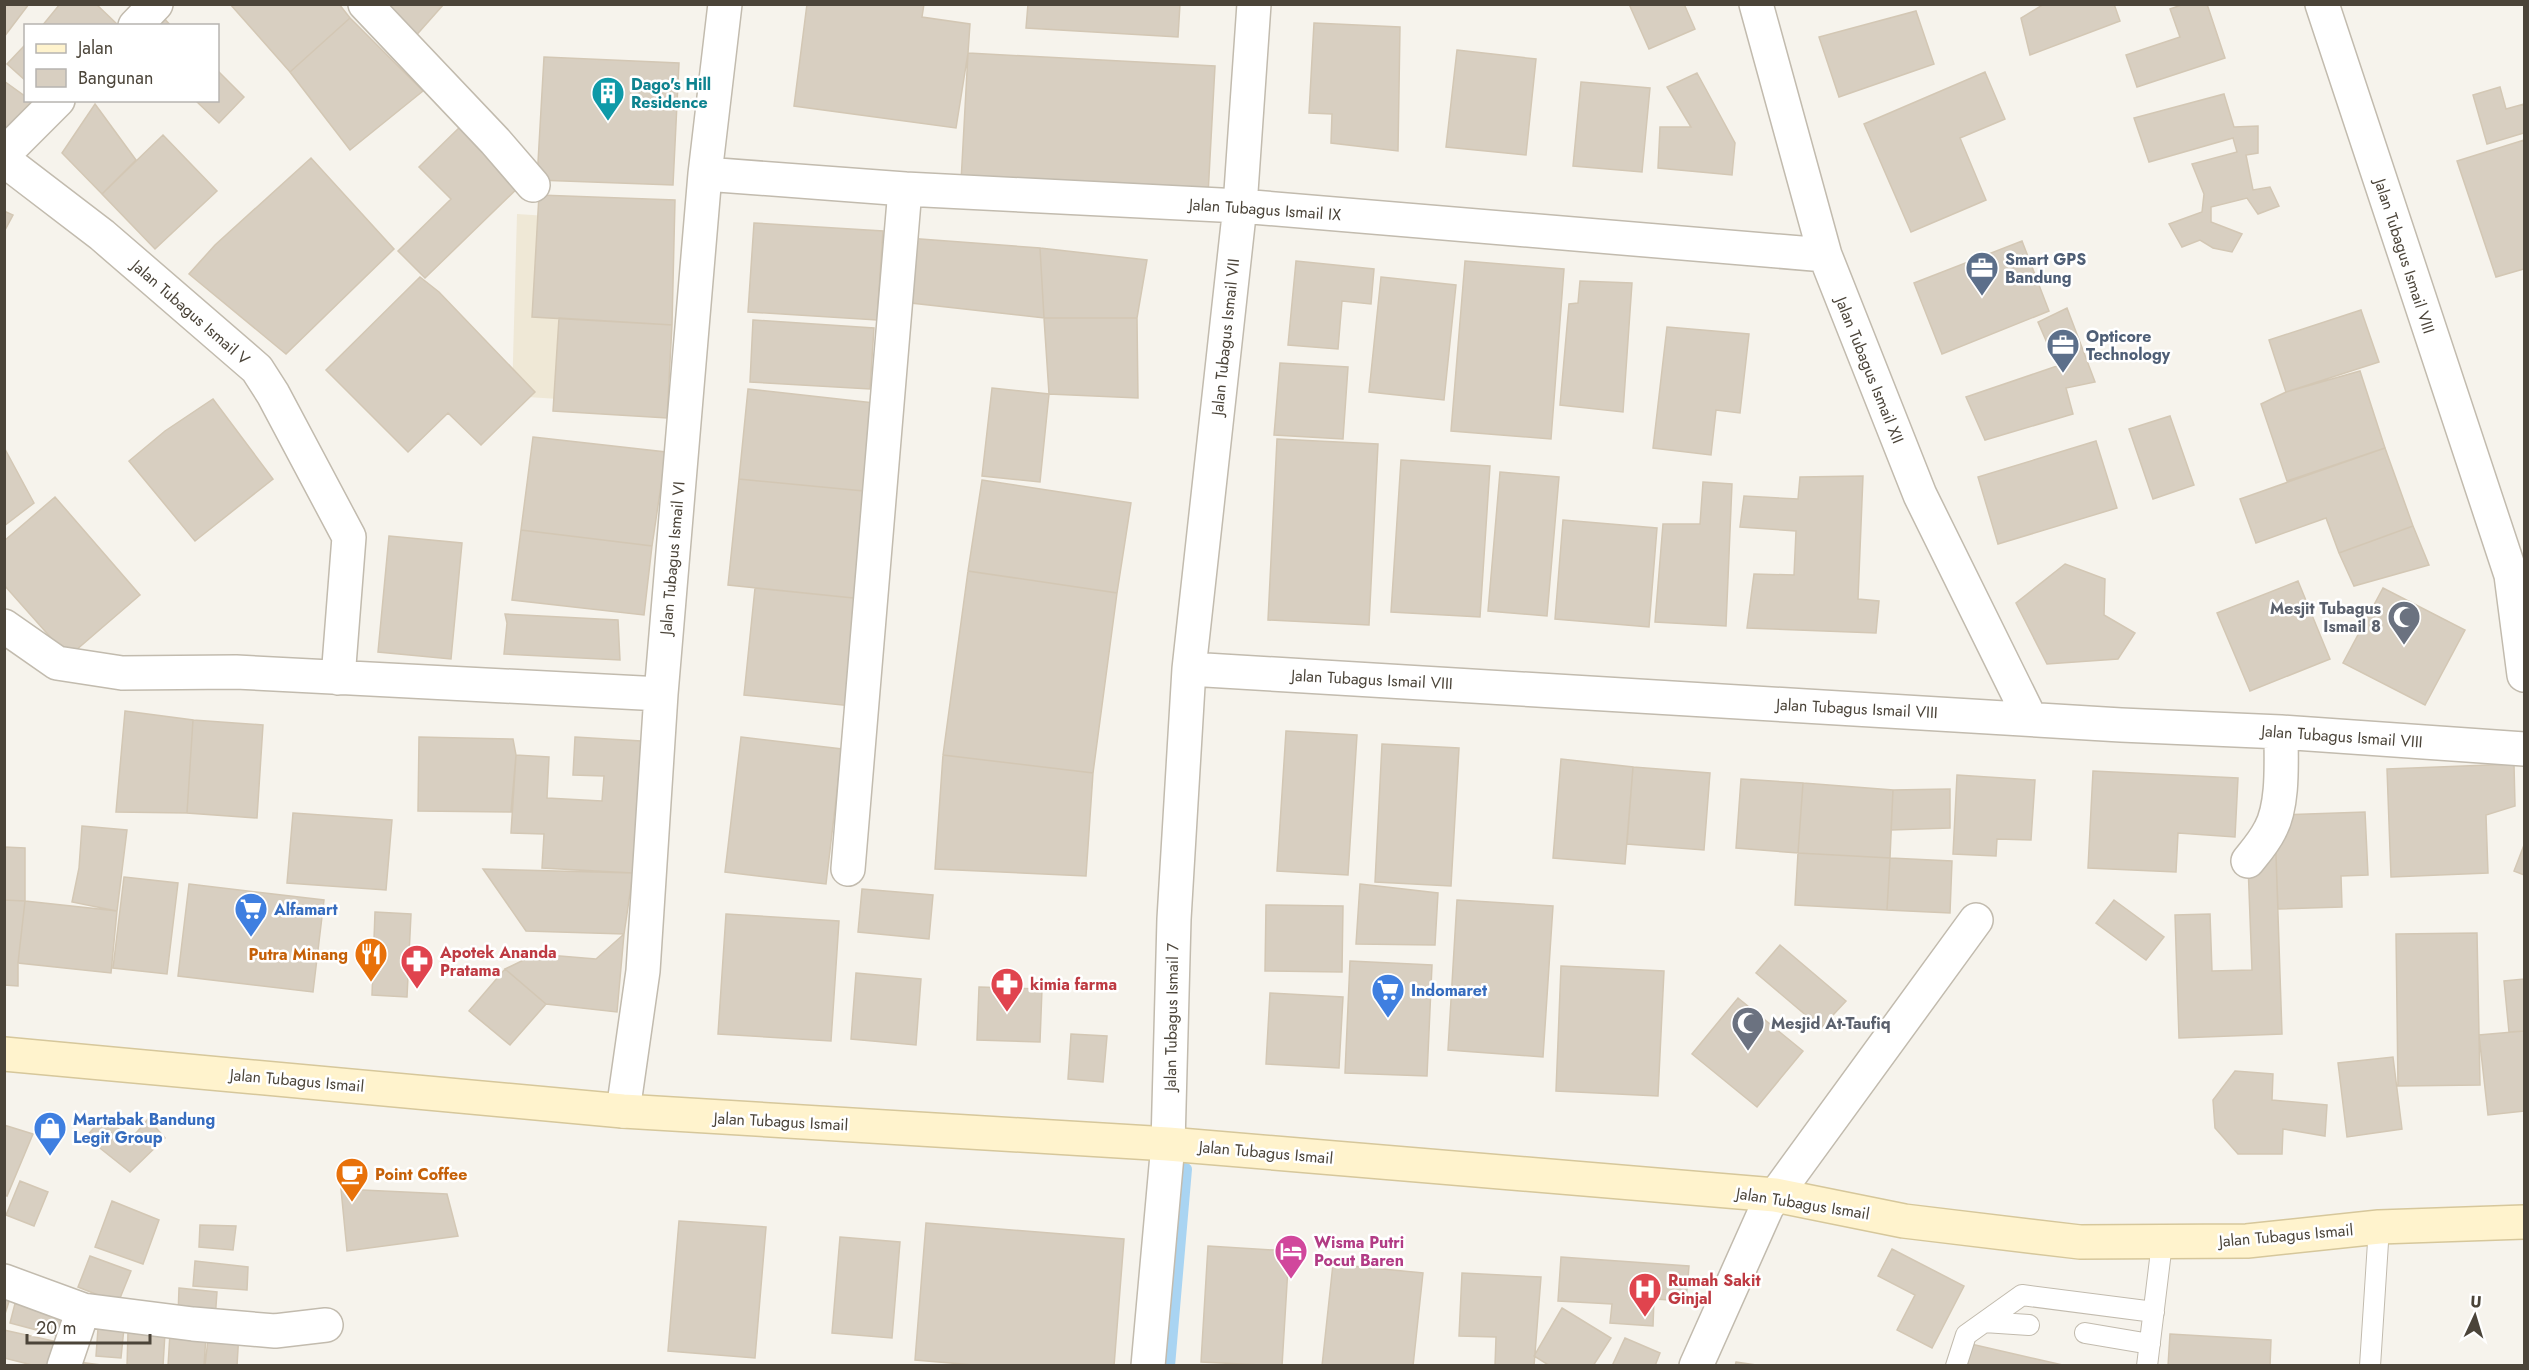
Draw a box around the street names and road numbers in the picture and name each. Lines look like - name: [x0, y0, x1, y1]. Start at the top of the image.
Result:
- street label: Jalan Tubagus Ismail VIII: [2368, 174, 2440, 337]
- street label: Jalan Tubagus Ismail IX: [1186, 193, 1342, 226]
- street label: Jalan Tubagus Ismail V: [125, 253, 255, 371]
- street label: Jalan Tubagus Ismail VII: [1206, 257, 1245, 419]
- street label: Jalan Tubagus Ismail XII: [1829, 292, 1909, 447]
- street label: Jalan Tubagus Ismail VI: [654, 480, 691, 638]
- street label: Jalan Tubagus Ismail VIII: [1289, 664, 1453, 695]
- street label: Jalan Tubagus Ismail VIII: [1774, 693, 1938, 724]
- street label: Jalan Tubagus Ismail VIII: [2258, 719, 2423, 754]
- street label: Jalan Tubagus Ismail 7: [1159, 942, 1184, 1093]
- street label: Jalan Tubagus Ismail: [227, 1063, 365, 1098]
- street label: Jalan Tubagus Ismail: [711, 1106, 849, 1137]
- street label: Jalan Tubagus Ismail: [1196, 1135, 1334, 1170]
- street label: Jalan Tubagus Ismail: [1733, 1181, 1871, 1225]
- street label: Jalan Tubagus Ismail: [2216, 1218, 2354, 1253]

